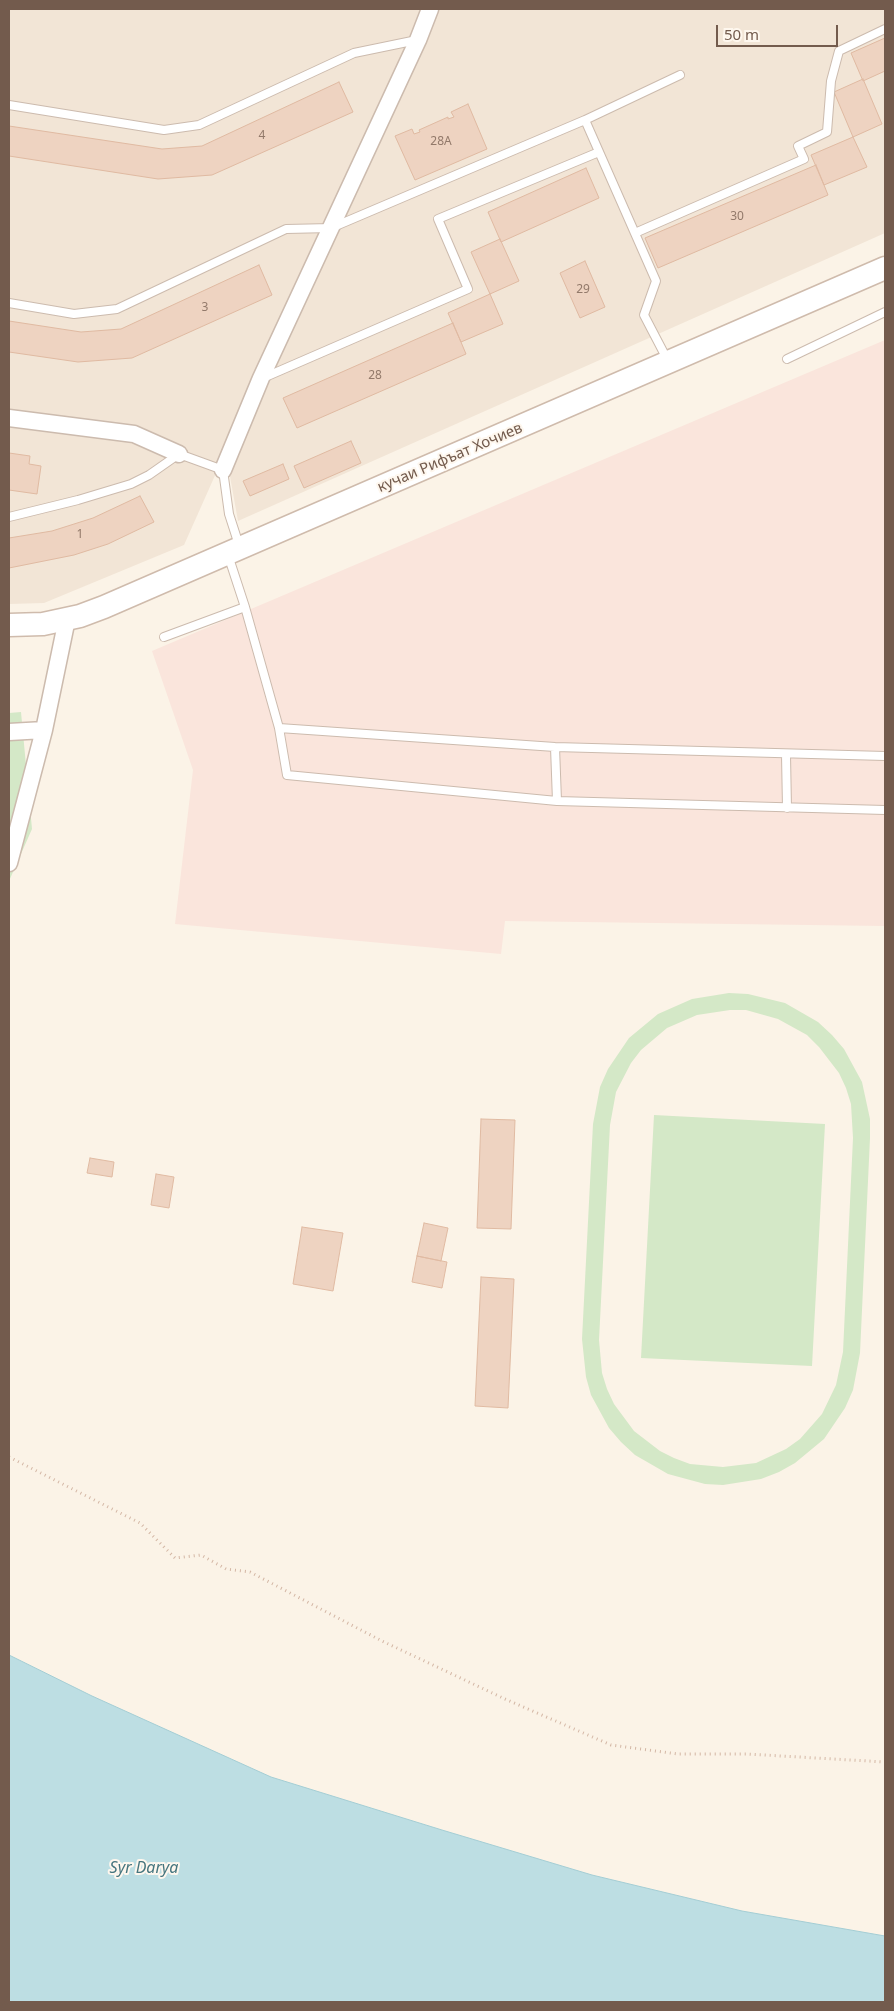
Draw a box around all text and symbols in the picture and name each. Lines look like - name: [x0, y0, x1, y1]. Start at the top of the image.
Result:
- scale bar: [719, 15, 842, 47]
- text: 50 m: [724, 24, 759, 44]
- house number: 4: [259, 129, 265, 143]
- house number: 28А: [430, 135, 452, 149]
- house number: 30: [730, 210, 744, 224]
- house number: 29: [576, 283, 590, 297]
- house number: 3: [202, 301, 208, 315]
- house number: 28: [368, 369, 382, 383]
- street label: кучаи Рифъат Хочиев: [375, 419, 525, 497]
- house number: 1: [77, 528, 83, 542]
- water label: Syr Darya: [110, 1858, 178, 1878]

